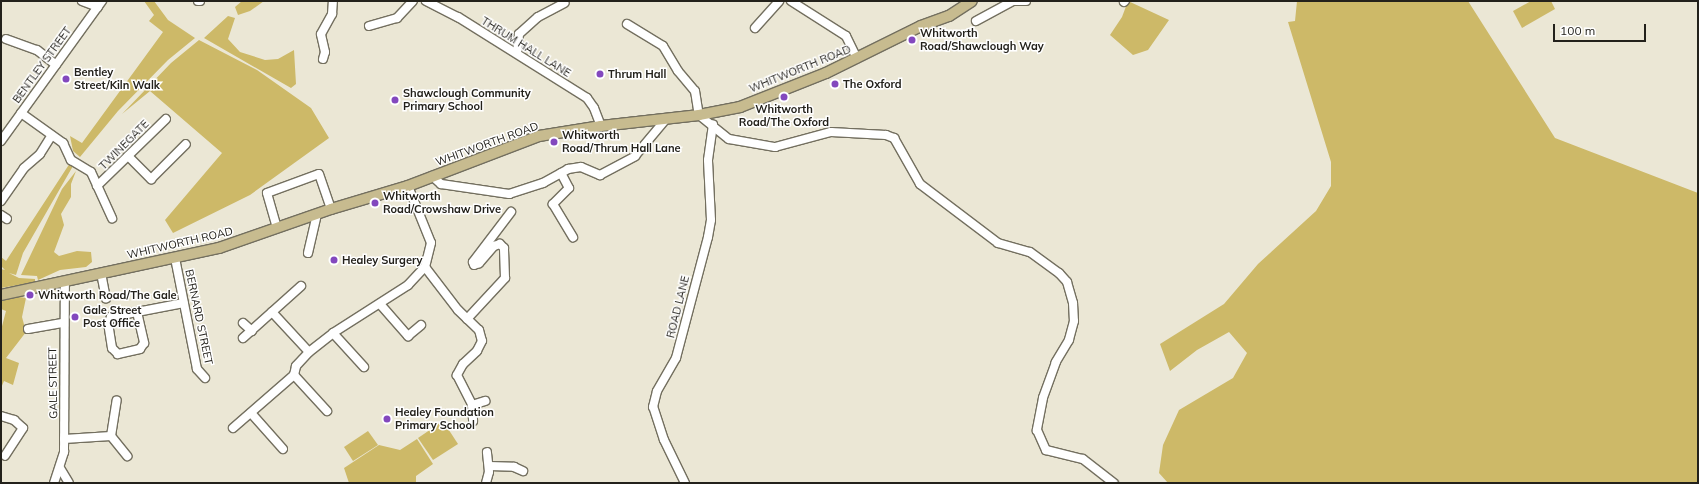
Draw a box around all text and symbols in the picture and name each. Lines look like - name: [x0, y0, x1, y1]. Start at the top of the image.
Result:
- street label: THRUM HALL LANE: [479, 14, 573, 80]
- scale bar: [1555, 16, 1648, 42]
- text: 100 m: [1560, 23, 1595, 38]
- street label: BENTLEY STREET: [10, 24, 74, 106]
- place label: Whitworth Road/Shawclough Way: [920, 27, 1044, 53]
- marker: Whitworth Road/Shawclough Way: [907, 35, 917, 45]
- street label: WHITWORTH ROAD: [747, 43, 853, 95]
- place label: Bentley Street/Kiln Walk: [74, 66, 160, 92]
- place label: Thrum Hall: [608, 67, 666, 81]
- marker: Thrum Hall: [595, 69, 605, 79]
- marker: Bentley Street/Kiln Walk: [61, 74, 71, 84]
- place label: The Oxford: [843, 77, 902, 91]
- marker: The Oxford: [830, 79, 840, 89]
- place label: Shawclough Community Primary School: [403, 87, 531, 113]
- marker: Whitworth Road/The Oxford: [779, 92, 789, 102]
- marker: Shawclough Community Primary School: [390, 95, 400, 105]
- place label: Whitworth Road/The Oxford: [739, 103, 829, 129]
- street label: TWINEGATE: [96, 117, 152, 173]
- street label: WHITWORTH ROAD: [434, 119, 540, 169]
- place label: Whitworth Road/Thrum Hall Lane: [562, 129, 681, 155]
- marker: Whitworth Road/Thrum Hall Lane: [549, 137, 559, 147]
- place label: Whitworth Road/Crowshaw Drive: [383, 190, 501, 216]
- marker: Whitworth Road/Crowshaw Drive: [370, 198, 380, 208]
- street label: WHITWORTH ROAD: [126, 224, 234, 262]
- place label: Healey Surgery: [342, 253, 423, 267]
- marker: Healey Surgery: [329, 255, 339, 265]
- street label: BERNARD STREET: [182, 268, 216, 366]
- street label: ROAD LANE: [664, 275, 692, 339]
- place label: Whitworth Road/The Gale: [38, 288, 177, 302]
- marker: Whitworth Road/The Gale: [25, 290, 35, 300]
- place label: Gale Street Post Office: [83, 304, 142, 330]
- marker: Gale Street Post Office: [70, 312, 80, 322]
- street label: GALE STREET: [46, 347, 60, 419]
- place label: Healey Foundation Primary School: [395, 406, 494, 432]
- marker: Healey Foundation Primary School: [382, 414, 392, 424]

